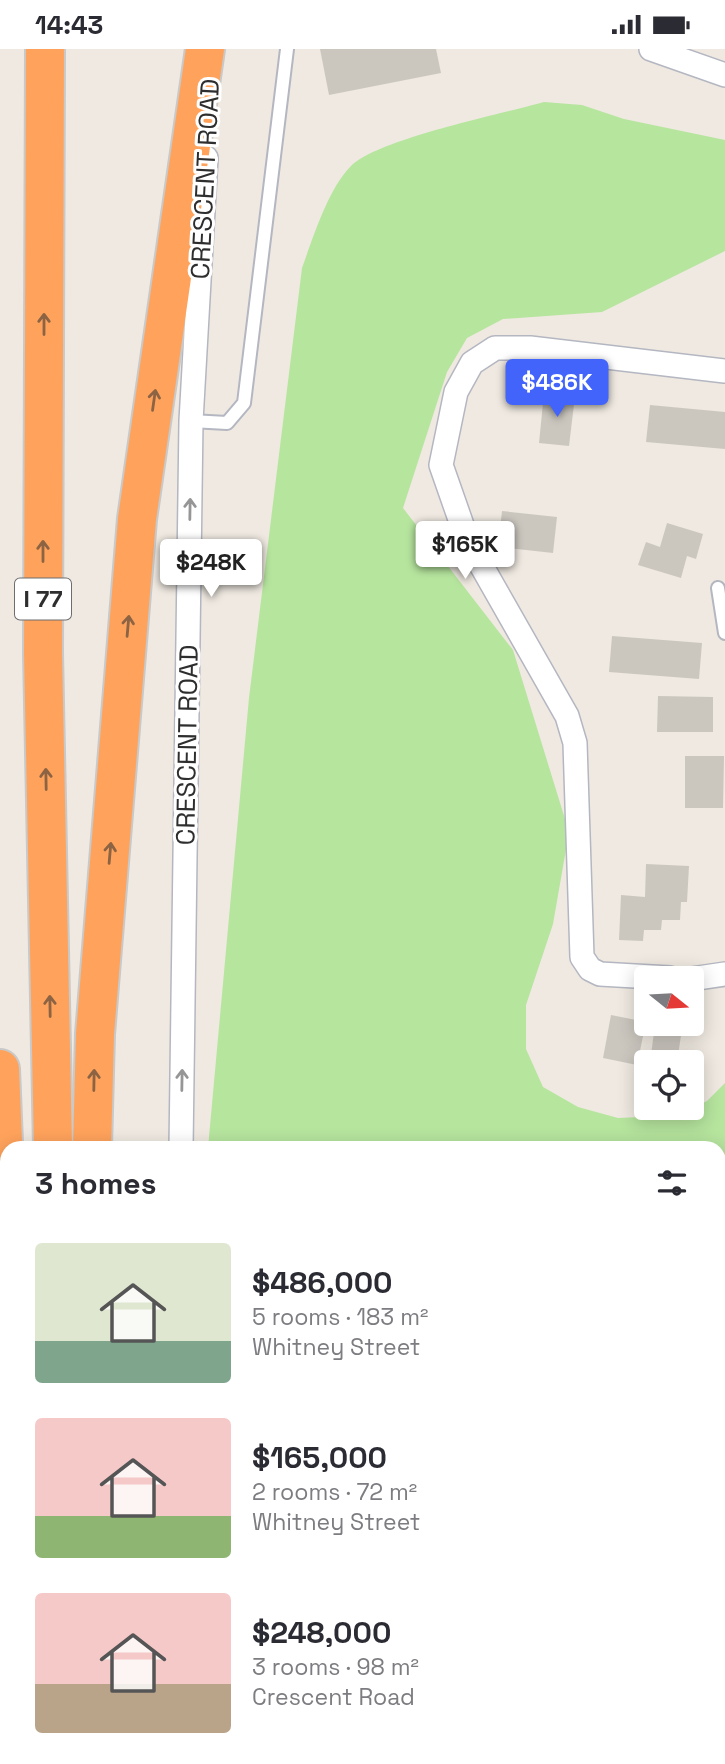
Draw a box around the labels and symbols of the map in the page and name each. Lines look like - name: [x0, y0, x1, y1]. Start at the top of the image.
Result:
- street label: CRESCENT ROAD: [183, 78, 227, 280]
- one-way arrow: [37, 313, 51, 336]
- pin: $486K: [508, 359, 606, 419]
- one-way arrow: [148, 389, 161, 412]
- one-way arrow: [183, 498, 197, 521]
- pin: $165K: [416, 521, 514, 581]
- pin: $248K: [162, 539, 260, 599]
- one-way arrow: [36, 540, 50, 563]
- road number: I 77: [15, 579, 71, 619]
- one-way arrow: [122, 615, 135, 638]
- street label: CRESCENT ROAD: [168, 644, 206, 846]
- one-way arrow: [39, 768, 52, 791]
- one-way arrow: [104, 842, 117, 865]
- north arrow: [634, 966, 704, 1036]
- one-way arrow: [43, 995, 57, 1018]
- one-way arrow: [87, 1069, 100, 1092]
- one-way arrow: [175, 1069, 189, 1092]

